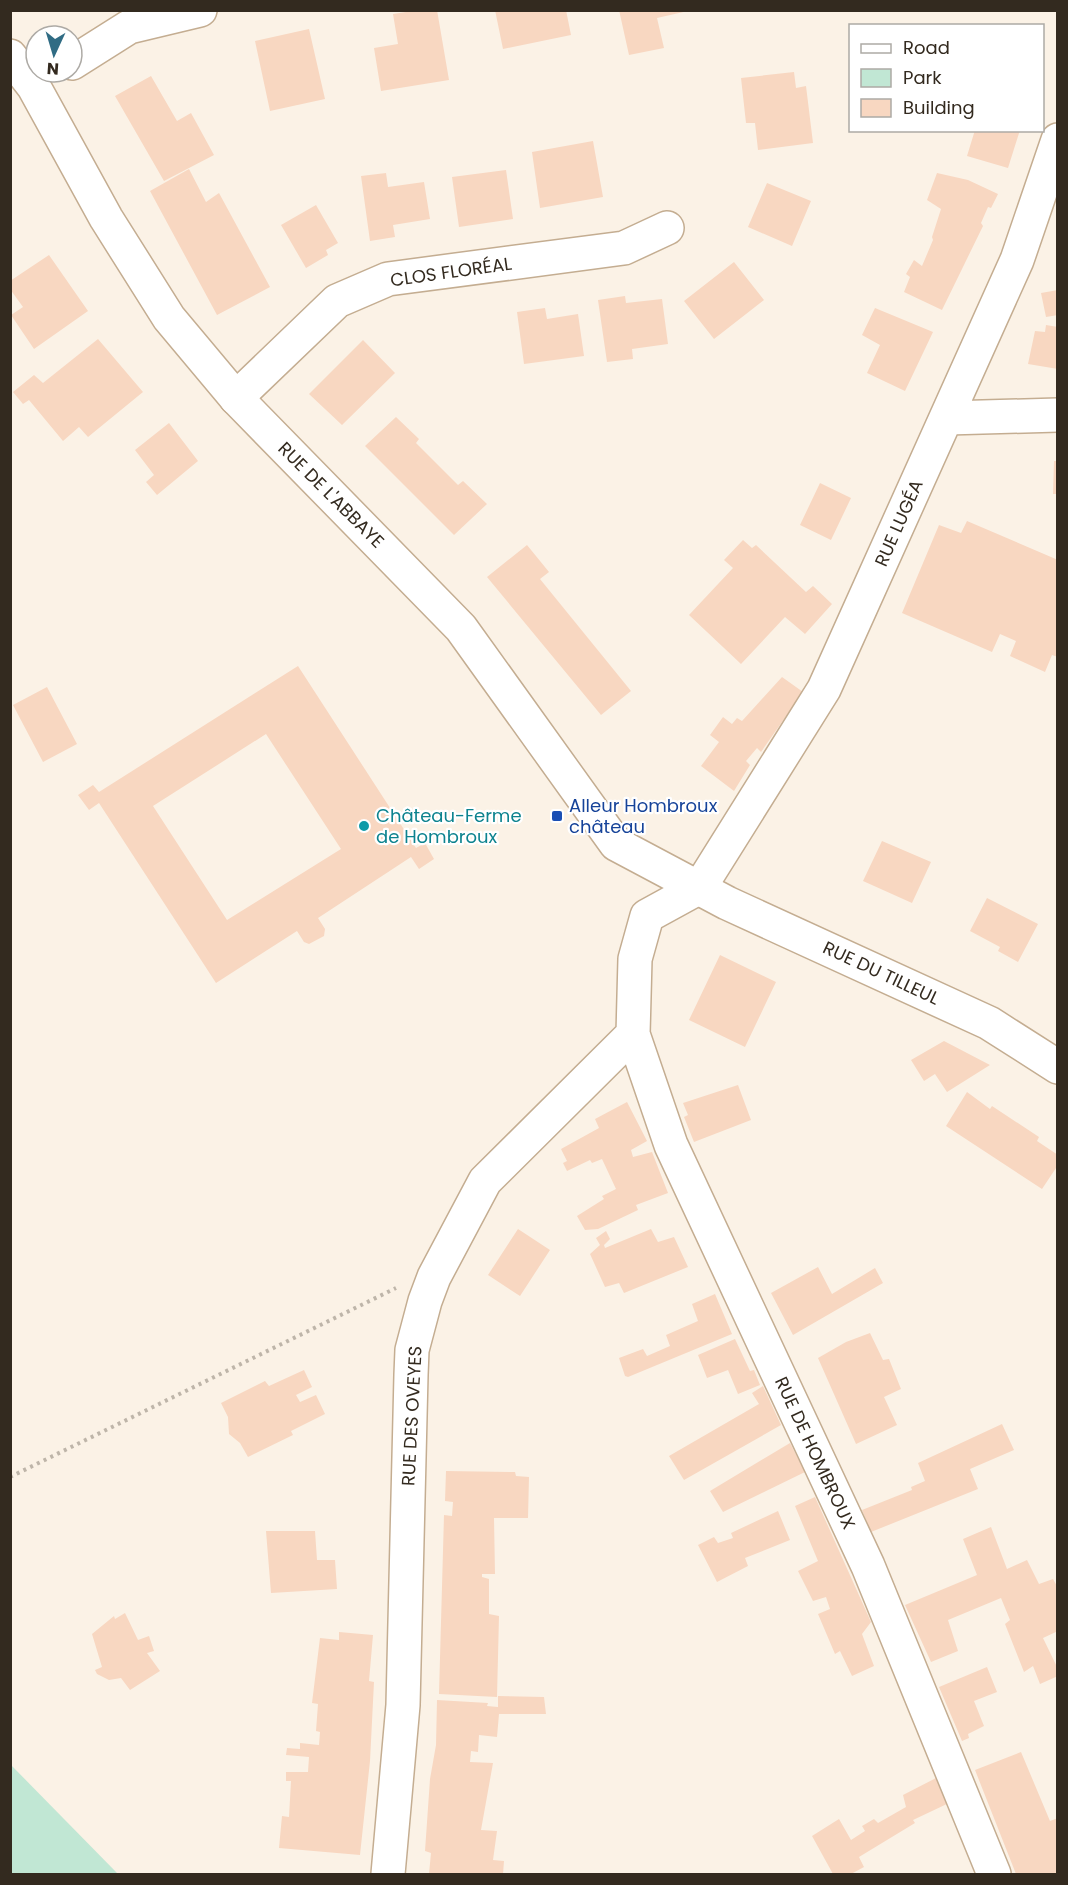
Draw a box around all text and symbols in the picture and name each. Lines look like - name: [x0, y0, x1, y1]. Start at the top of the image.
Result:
- north arrow: [24, 24, 84, 84]
- legend: [849, 24, 1044, 132]
- text: Road: [903, 35, 950, 60]
- text: N: [46, 57, 60, 80]
- text: Park: [903, 65, 942, 90]
- text: Building: [903, 95, 975, 120]
- street label: CLOS FLORÉAL: [389, 251, 513, 292]
- street label: RUE DE L'ABBAYE: [273, 436, 390, 553]
- street label: RUE LUGÉA: [868, 475, 929, 570]
- place label: Alleur Hombroux château: [569, 793, 718, 839]
- place label: Château-Ferme de Hombroux: [376, 803, 522, 849]
- marker: Alleur Hombroux château: [550, 809, 564, 823]
- marker: Château-Ferme de Hombroux: [357, 819, 371, 833]
- street label: RUE DU TILLEUL: [819, 935, 944, 1011]
- street label: RUE DES OVEYES: [395, 1345, 428, 1487]
- street label: RUE DE HOMBROUX: [769, 1373, 862, 1533]

